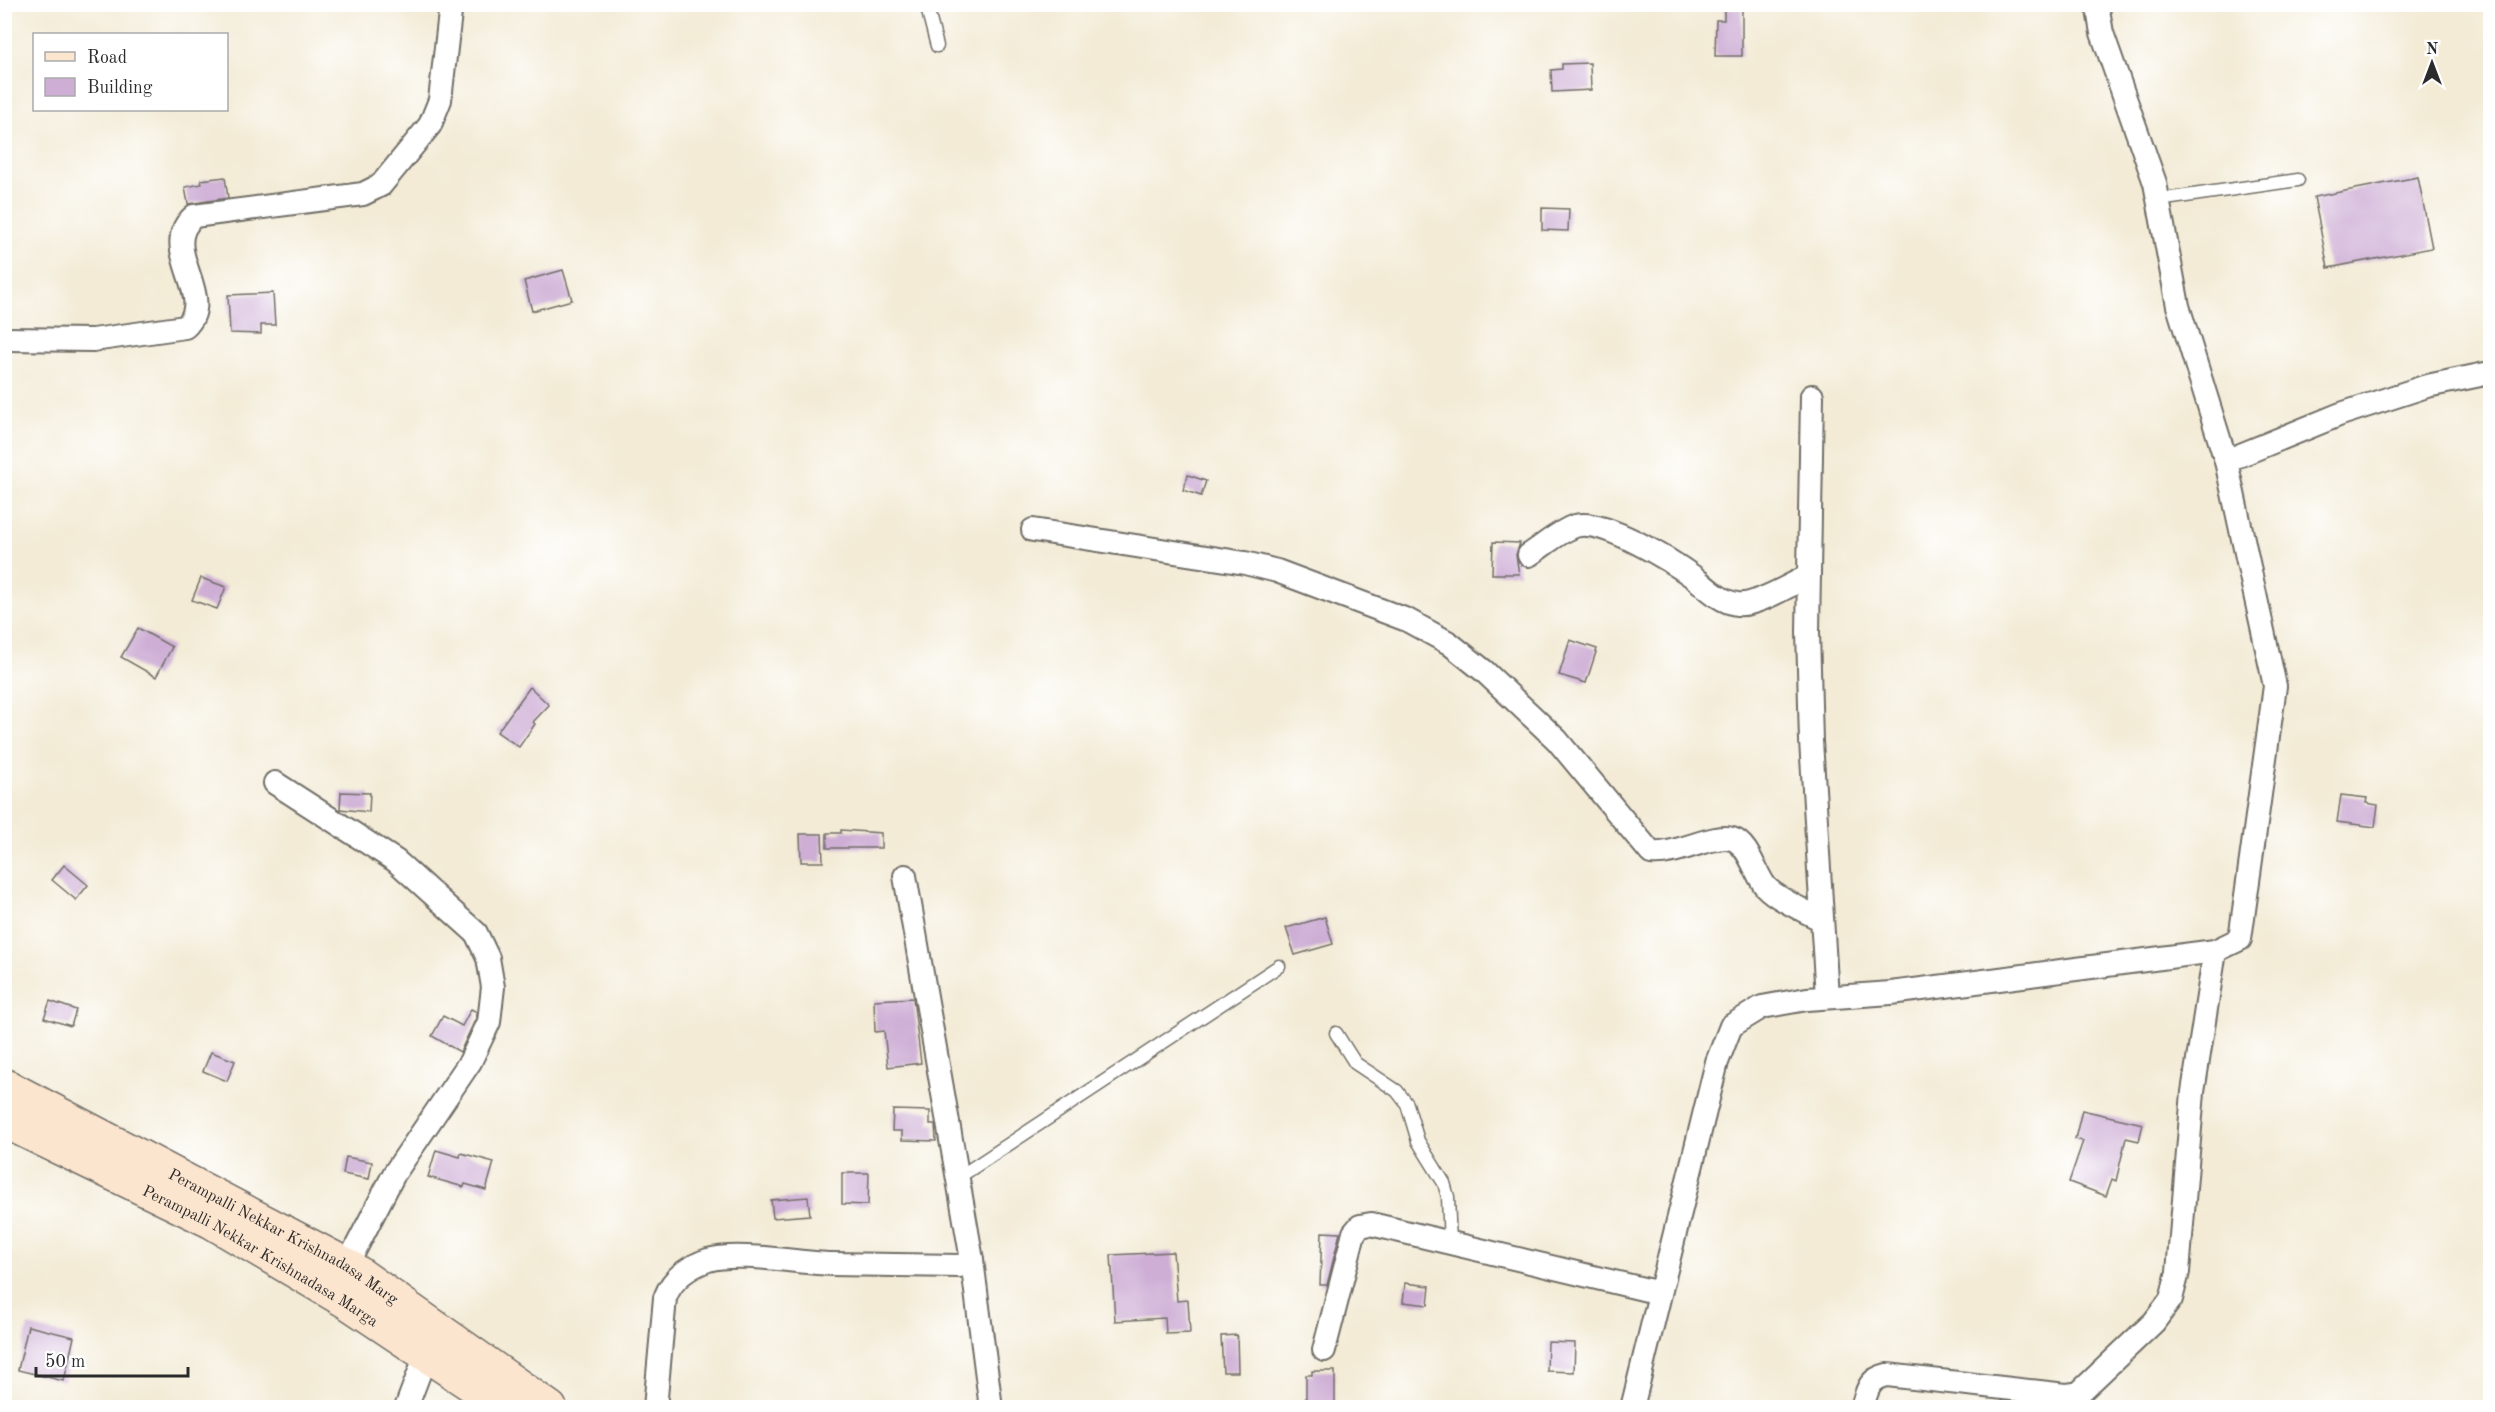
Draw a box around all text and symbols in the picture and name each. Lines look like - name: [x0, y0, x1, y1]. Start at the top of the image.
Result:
- legend: [33, 33, 228, 111]
- north arrow: [2402, 33, 2462, 93]
- text: N: [2426, 42, 2439, 58]
- text: Road: [87, 49, 127, 67]
- text: Building: [87, 79, 153, 97]
- street label: Perampalli Nekkar Krishnadasa Marg: [165, 1167, 401, 1309]
- street label: Perampalli Nekkar Krishnadasa Marga: [140, 1184, 381, 1331]
- scale bar: [36, 1340, 188, 1378]
- text: 50 m: [45, 1353, 85, 1371]

